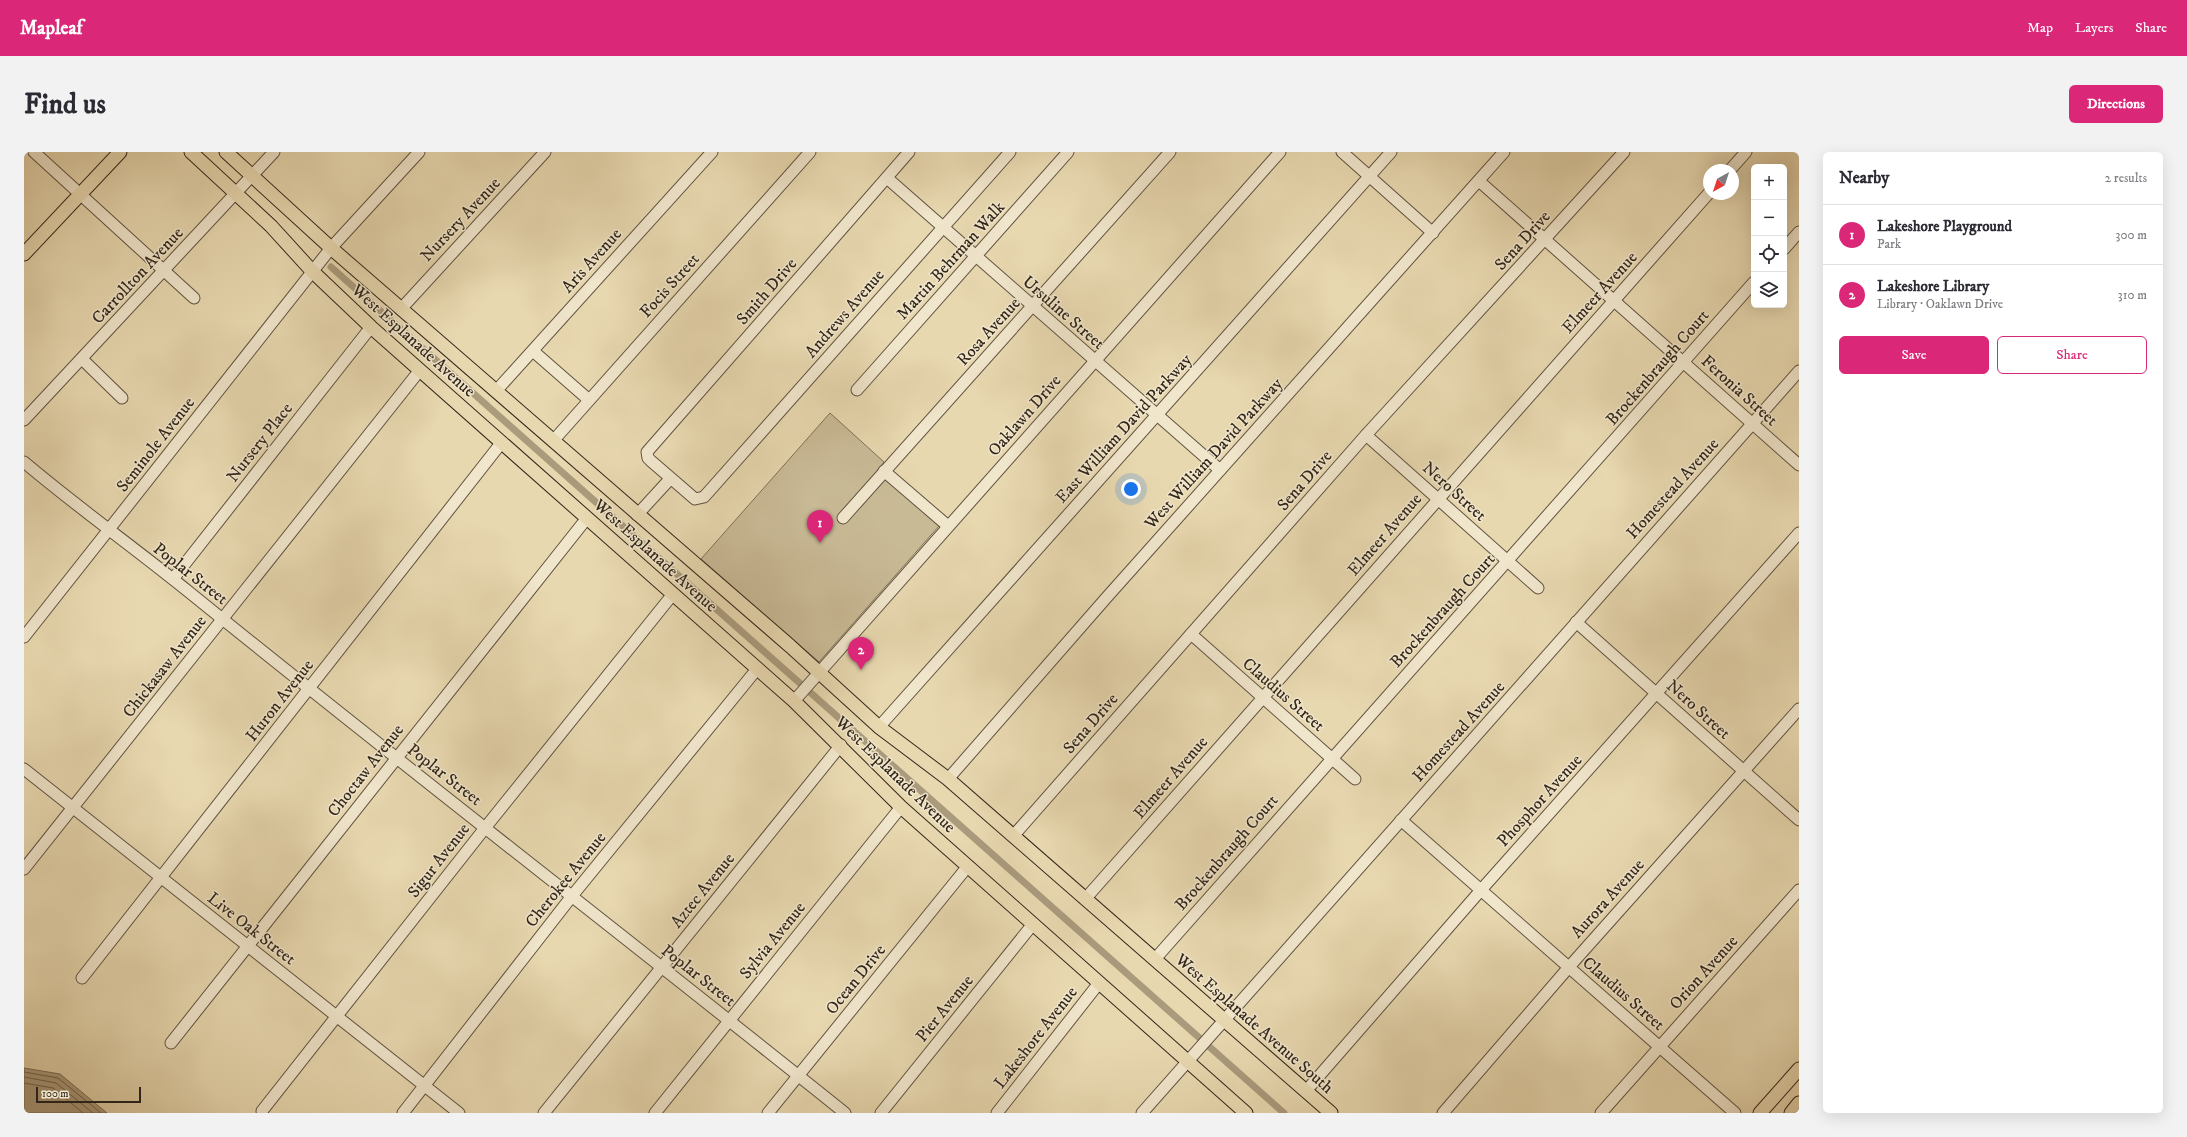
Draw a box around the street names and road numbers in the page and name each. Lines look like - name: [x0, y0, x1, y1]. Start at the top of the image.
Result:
- street label: Nursery Avenue: [416, 173, 506, 267]
- street label: Martin Behrman Walk: [892, 196, 1010, 325]
- street label: Sena Drive: [1490, 206, 1556, 275]
- street label: Carrollton Avenue: [87, 223, 188, 329]
- street label: Aris Avenue: [557, 224, 627, 298]
- street label: Elmeer Avenue: [1557, 247, 1642, 338]
- street label: Focis Street: [635, 248, 705, 323]
- street label: Smith Drive: [732, 254, 802, 330]
- street label: Andrews Avenue: [800, 265, 889, 363]
- street label: Ursuline Street: [1018, 271, 1109, 355]
- street label: West Esplanade Avenue: [346, 279, 480, 402]
- street label: Rosa Avenue: [952, 293, 1025, 371]
- street label: Brockenbraugh Court: [1601, 305, 1715, 430]
- street label: East William David Parkway: [1051, 349, 1197, 508]
- street label: Feronia Street: [1696, 350, 1783, 431]
- street label: Oaklawn Drive: [983, 370, 1066, 461]
- street label: West William David Parkway: [1139, 373, 1288, 535]
- street label: Seminole Avenue: [112, 393, 200, 497]
- street label: Nursery Place: [222, 398, 298, 487]
- street label: Homestead Avenue: [1622, 434, 1724, 544]
- street label: Sena Drive: [1272, 446, 1337, 516]
- street label: Nero Street: [1418, 457, 1491, 527]
- street label: Elmeer Avenue: [1343, 489, 1427, 581]
- street label: West Esplanade Avenue: [588, 494, 722, 617]
- street label: Poplar Street: [149, 538, 233, 610]
- street label: Brockenbraugh Court: [1385, 548, 1500, 673]
- street label: Chickasaw Avenue: [118, 611, 212, 722]
- street label: Claudius Street: [1237, 653, 1330, 737]
- street label: Huron Avenue: [241, 655, 319, 746]
- street label: Nero Street: [1662, 675, 1735, 745]
- street label: Homestead Avenue: [1408, 677, 1510, 787]
- street label: Sena Drive: [1058, 689, 1123, 759]
- street label: West Esplanade Avenue: [830, 711, 960, 838]
- street label: Choctaw Avenue: [323, 720, 409, 821]
- street label: Elmeer Avenue: [1129, 732, 1213, 824]
- street label: Poplar Street: [403, 739, 487, 811]
- street label: Phosphor Avenue: [1492, 750, 1587, 852]
- street label: Brockenbraugh Court: [1170, 790, 1284, 915]
- street label: Sigur Avenue: [403, 819, 475, 902]
- street label: Cherokee Avenue: [520, 827, 611, 932]
- street label: Aztec Avenue: [666, 848, 740, 933]
- street label: Aurora Avenue: [1566, 854, 1649, 943]
- street label: Live Oak Street: [203, 887, 300, 971]
- street label: Sylvia Avenue: [735, 897, 811, 984]
- street label: Orion Avenue: [1665, 931, 1743, 1014]
- street label: Poplar Street: [657, 940, 741, 1012]
- street label: Ocean Drive: [821, 940, 891, 1019]
- street label: West Esplanade Avenue South: [1170, 948, 1338, 1099]
- street label: Claudius Street: [1577, 952, 1670, 1036]
- street label: Pier Avenue: [911, 971, 979, 1047]
- street label: Lakeshore Avenue: [989, 982, 1082, 1093]

